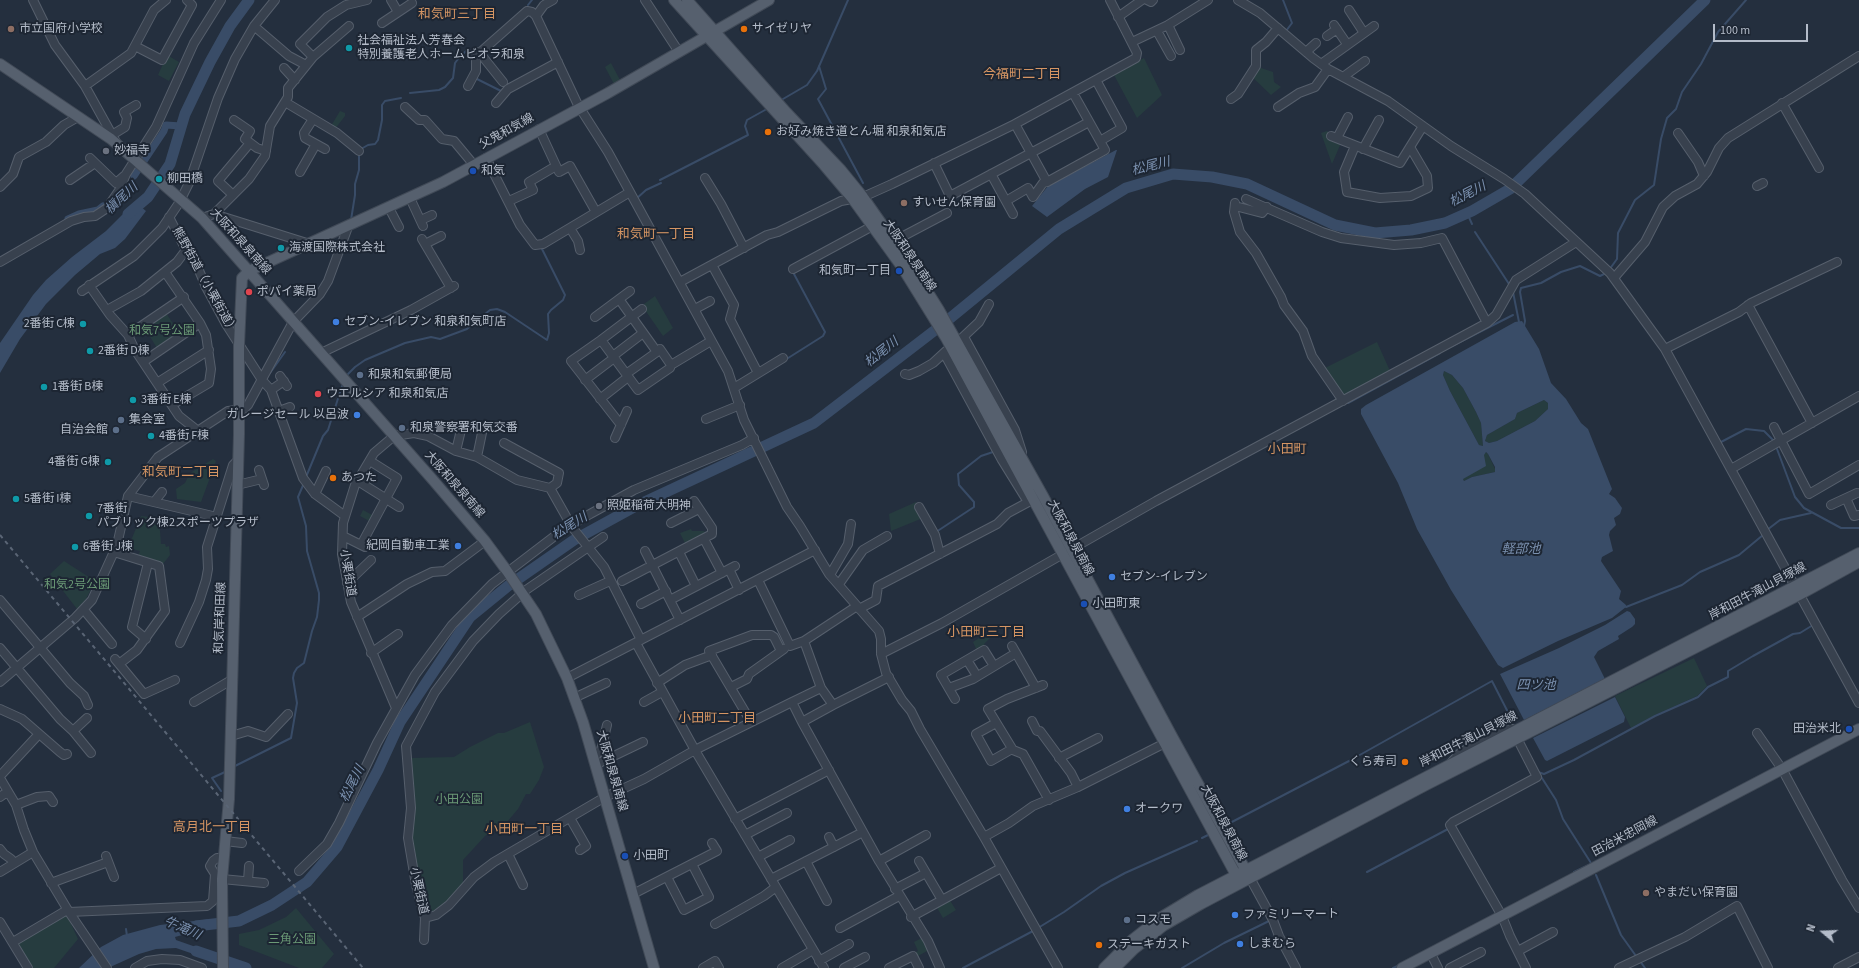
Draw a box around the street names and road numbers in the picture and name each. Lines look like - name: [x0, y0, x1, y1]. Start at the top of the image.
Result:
- street label: 父鬼和気線: [477, 111, 537, 153]
- street label: 大阪和泉泉南線: [207, 206, 273, 278]
- street label: 大阪和泉泉南線: [880, 217, 938, 295]
- street label: 熊野街道（小栗街道）: [169, 225, 239, 337]
- street label: 大阪和泉泉南線: [421, 449, 487, 521]
- street label: 大阪和泉泉南線: [1044, 498, 1096, 578]
- street label: 小栗街道: [336, 548, 358, 598]
- street label: 岸和田牛滝山貝塚線: [1707, 560, 1809, 624]
- street label: 和気岸和田線: [213, 582, 229, 654]
- street label: 岸和田牛滝山貝塚線: [1418, 709, 1520, 771]
- street label: 大阪和泉泉南線: [593, 729, 629, 813]
- street label: 大阪和泉泉南線: [1197, 783, 1249, 863]
- street label: 田治米忠岡線: [1590, 814, 1660, 860]
- street label: 小栗街道: [406, 866, 430, 916]

